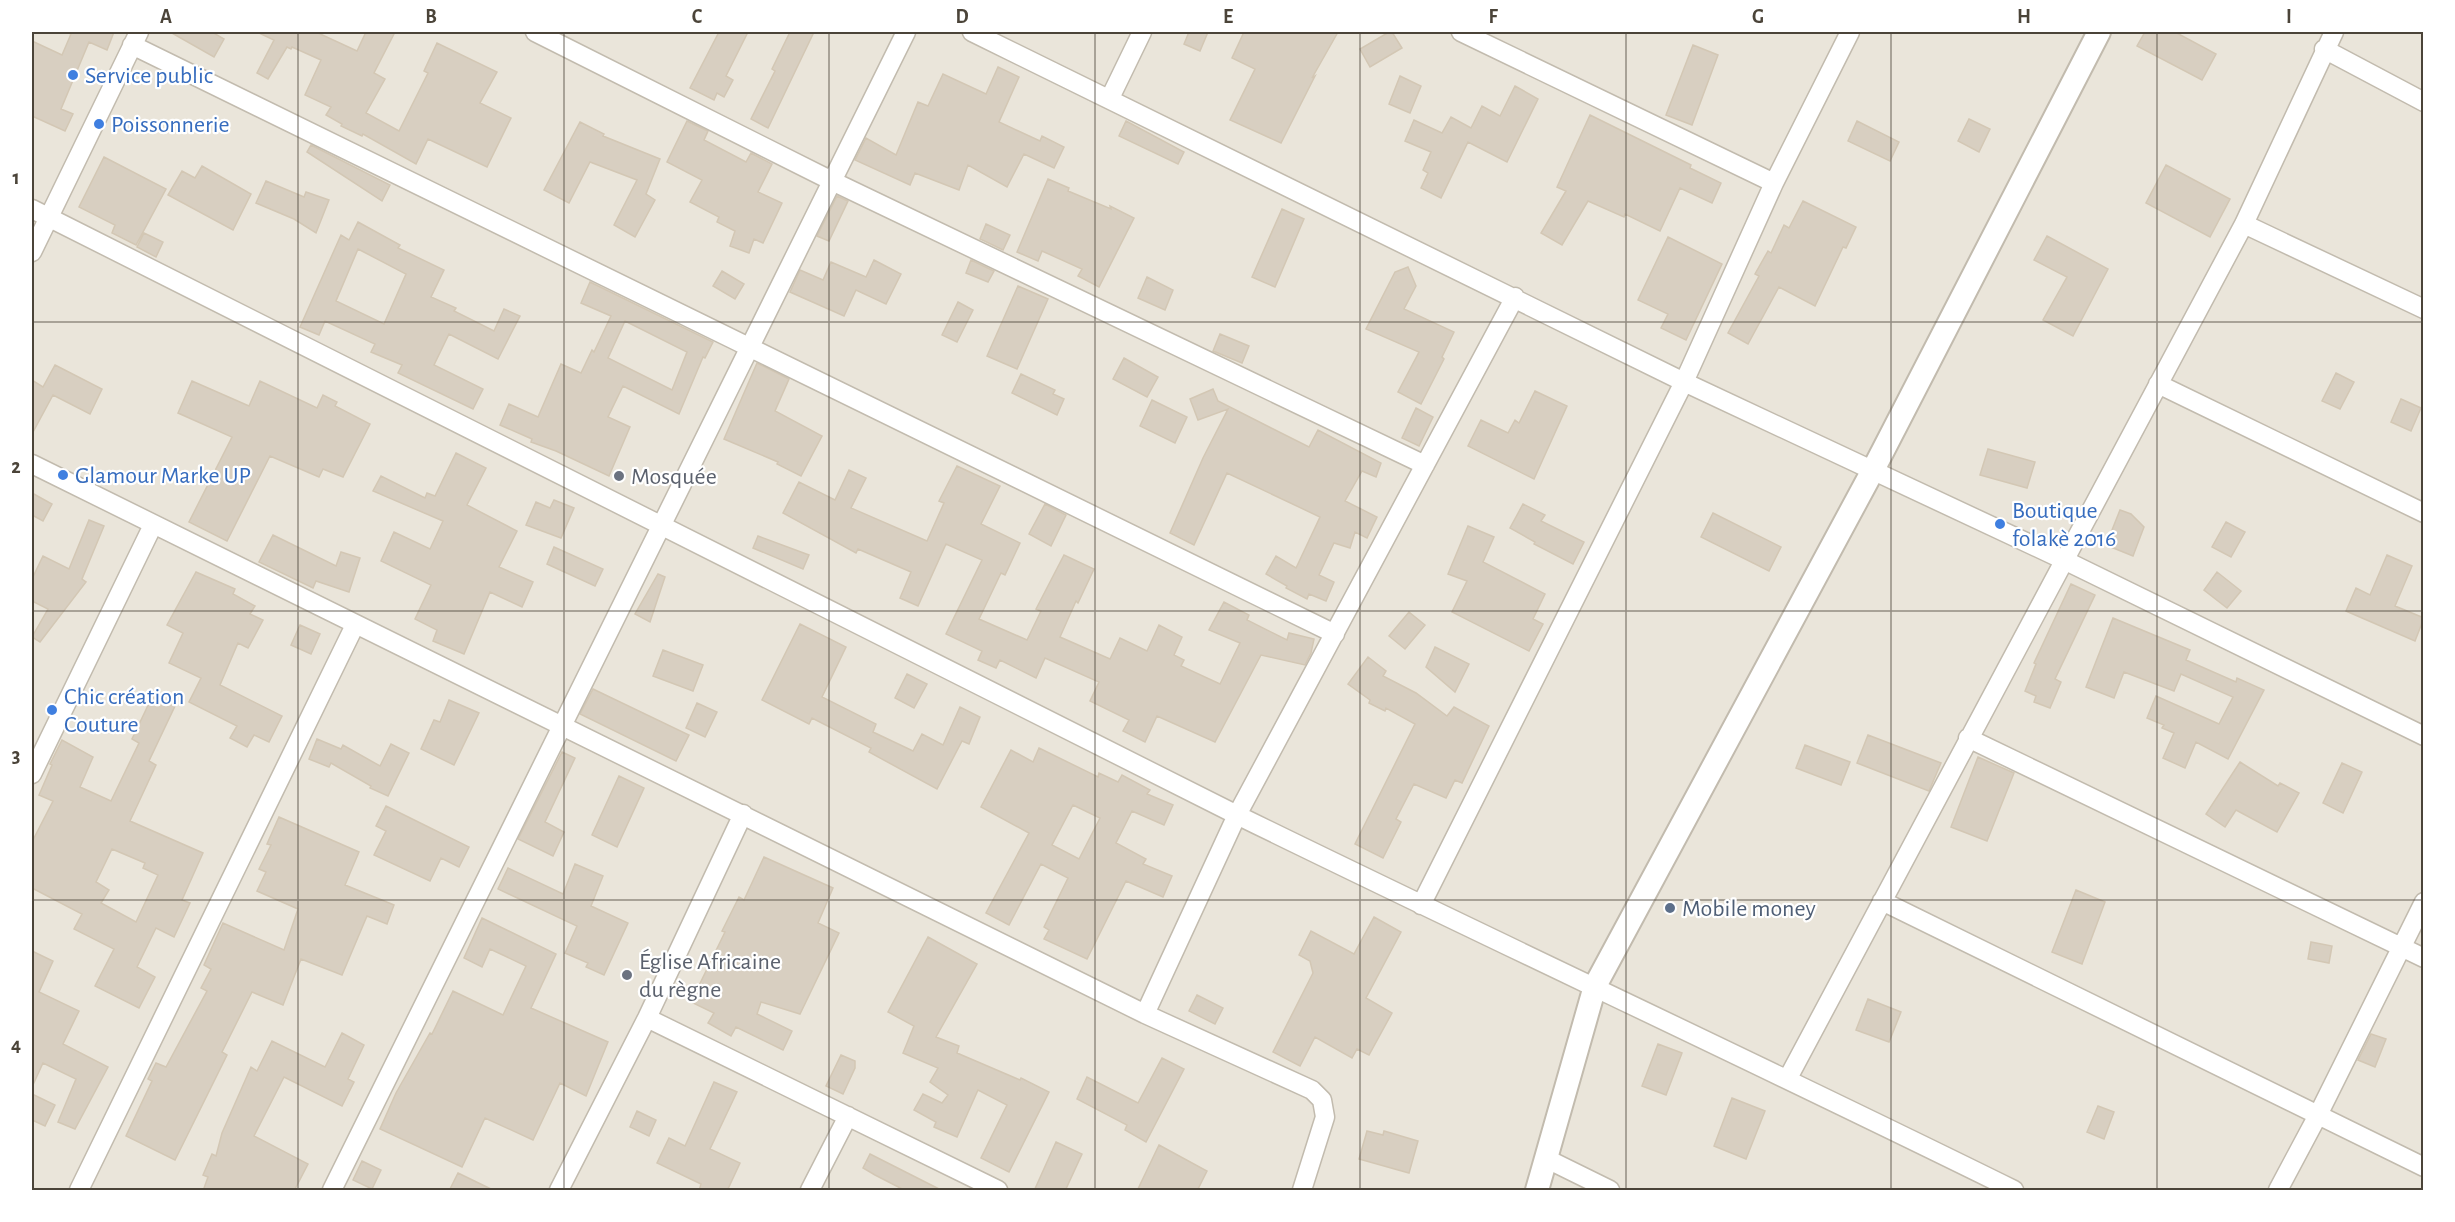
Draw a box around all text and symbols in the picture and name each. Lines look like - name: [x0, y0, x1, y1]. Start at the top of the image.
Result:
- text: A: [160, 7, 172, 27]
- text: B: [425, 7, 437, 27]
- text: C: [692, 7, 703, 27]
- text: D: [955, 7, 969, 27]
- text: E: [1223, 7, 1233, 27]
- text: F: [1488, 7, 1498, 27]
- text: G: [1752, 7, 1764, 27]
- text: H: [2017, 7, 2031, 27]
- text: I: [2286, 7, 2292, 27]
- place label: Service public: [85, 64, 213, 88]
- marker: Service public: [66, 68, 80, 82]
- place label: Poissonnerie: [111, 113, 230, 137]
- marker: Poissonnerie: [92, 117, 106, 131]
- text: 1: [12, 168, 20, 188]
- text: 2: [11, 457, 21, 477]
- place label: Glamour Marke UP: [75, 464, 251, 488]
- place label: Mosquée: [631, 465, 717, 489]
- marker: Glamour Marke UP: [56, 468, 70, 482]
- marker: Mosquée: [612, 469, 626, 483]
- place label: Boutique folakè 2016: [2012, 499, 2116, 551]
- marker: Boutique folakè 2016: [1993, 517, 2007, 531]
- place label: Chic création Couture: [64, 685, 184, 737]
- marker: Chic création Couture: [45, 703, 59, 717]
- text: 3: [12, 746, 20, 766]
- place label: Mobile money: [1682, 897, 1816, 921]
- marker: Mobile money: [1663, 901, 1677, 915]
- place label: Église Africaine du règne: [639, 948, 781, 1002]
- marker: Église Africaine du règne: [620, 968, 634, 982]
- text: 4: [11, 1035, 21, 1055]

